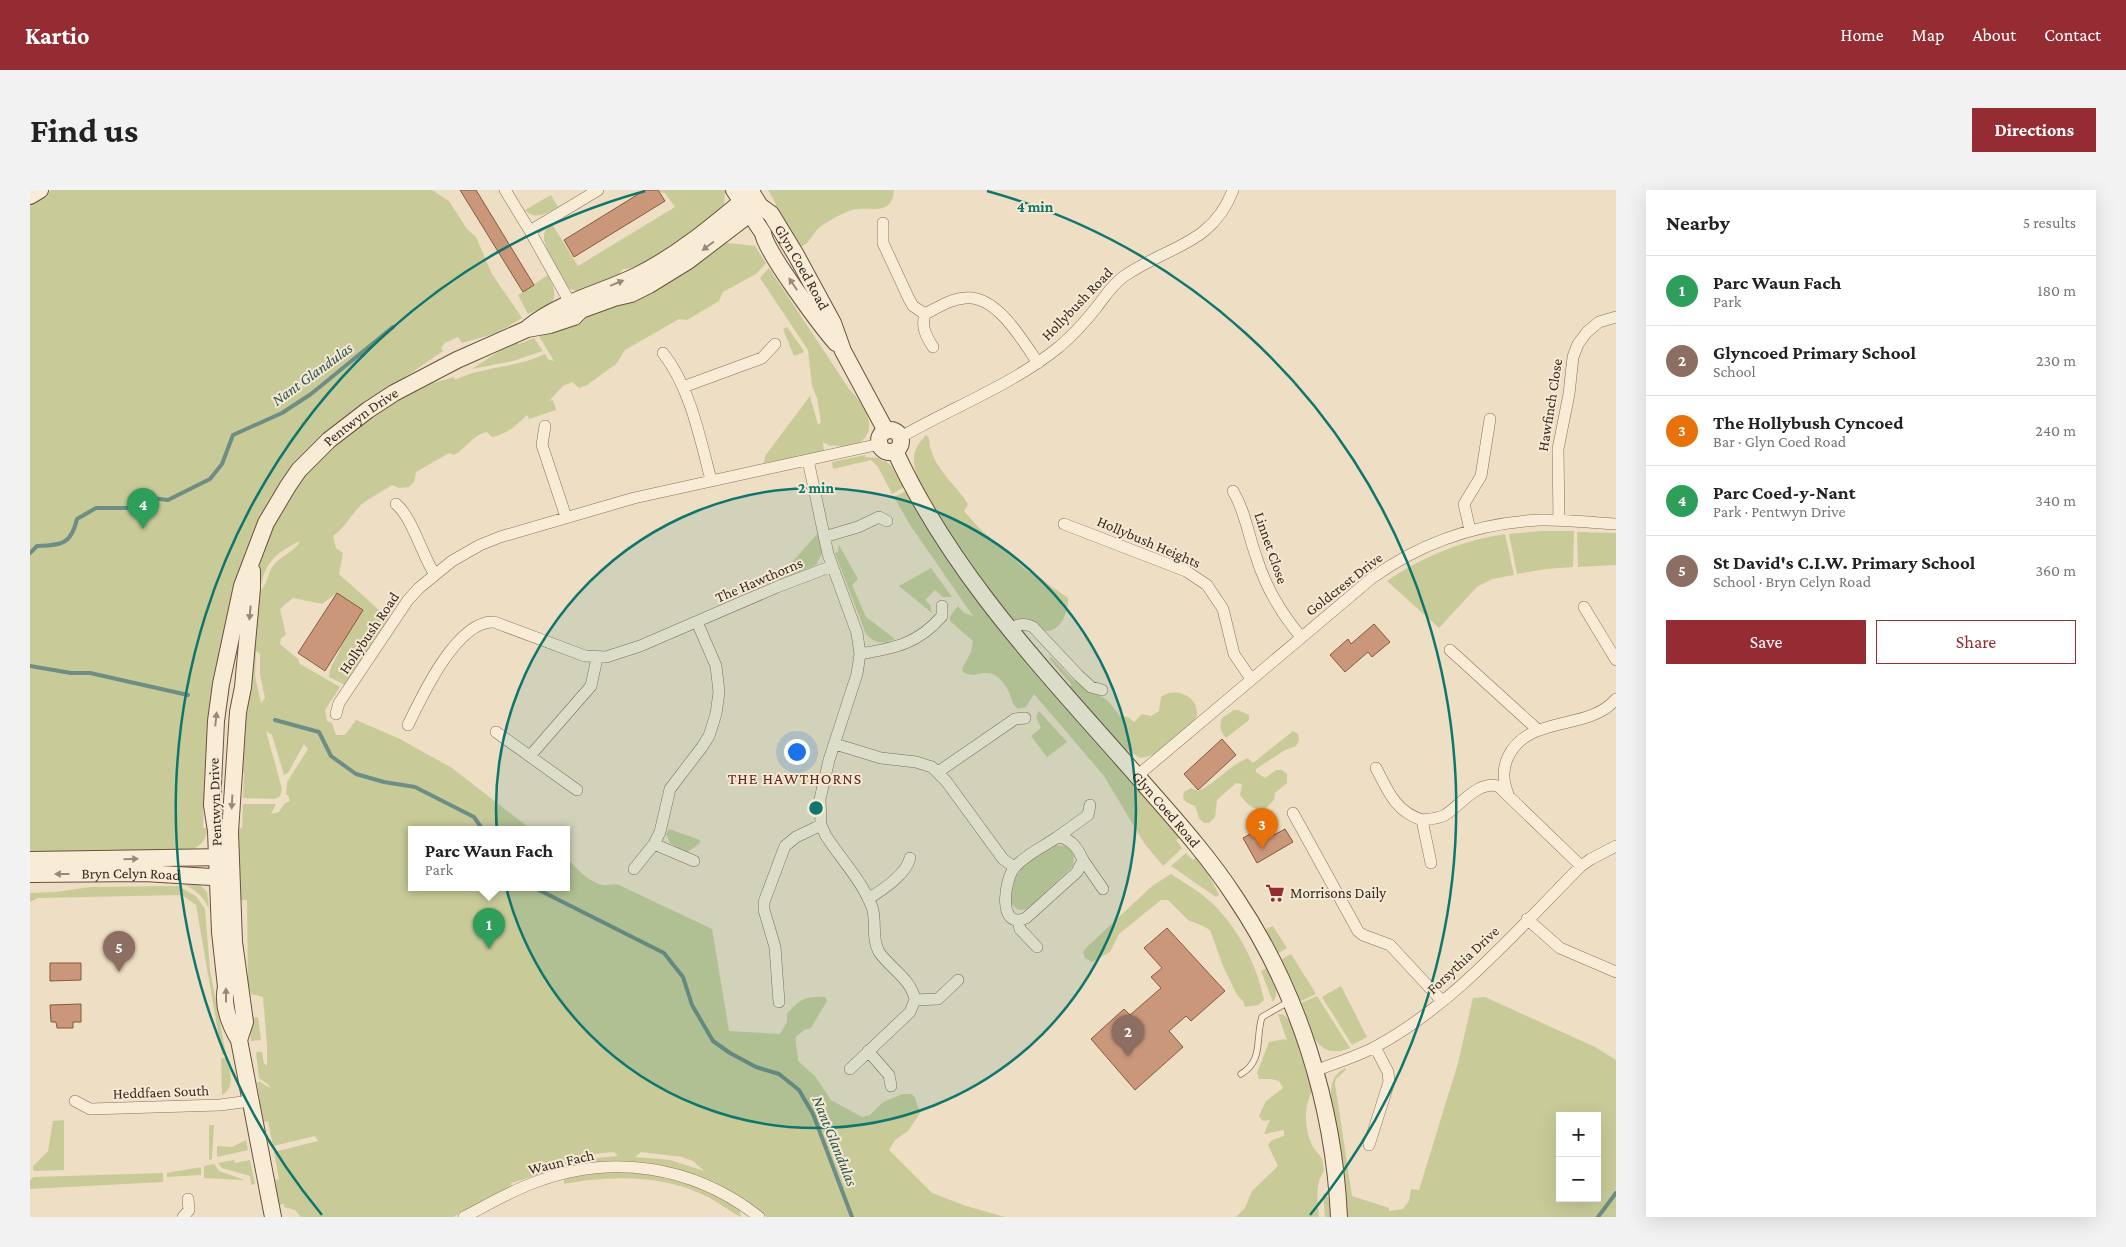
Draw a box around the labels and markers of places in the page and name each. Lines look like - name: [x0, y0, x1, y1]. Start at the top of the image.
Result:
- pin: 4: [127, 488, 159, 529]
- centre of rings: [807, 799, 825, 817]
- pin: 3: [1246, 808, 1278, 849]
- supermarket icon: Morrisons Daily: [1264, 882, 1286, 904]
- place label: Morrisons Daily: [1290, 885, 1386, 902]
- pin: 1: [473, 908, 505, 949]
- pin: 5: [103, 931, 135, 972]
- pin: 2: [1112, 1015, 1144, 1056]

